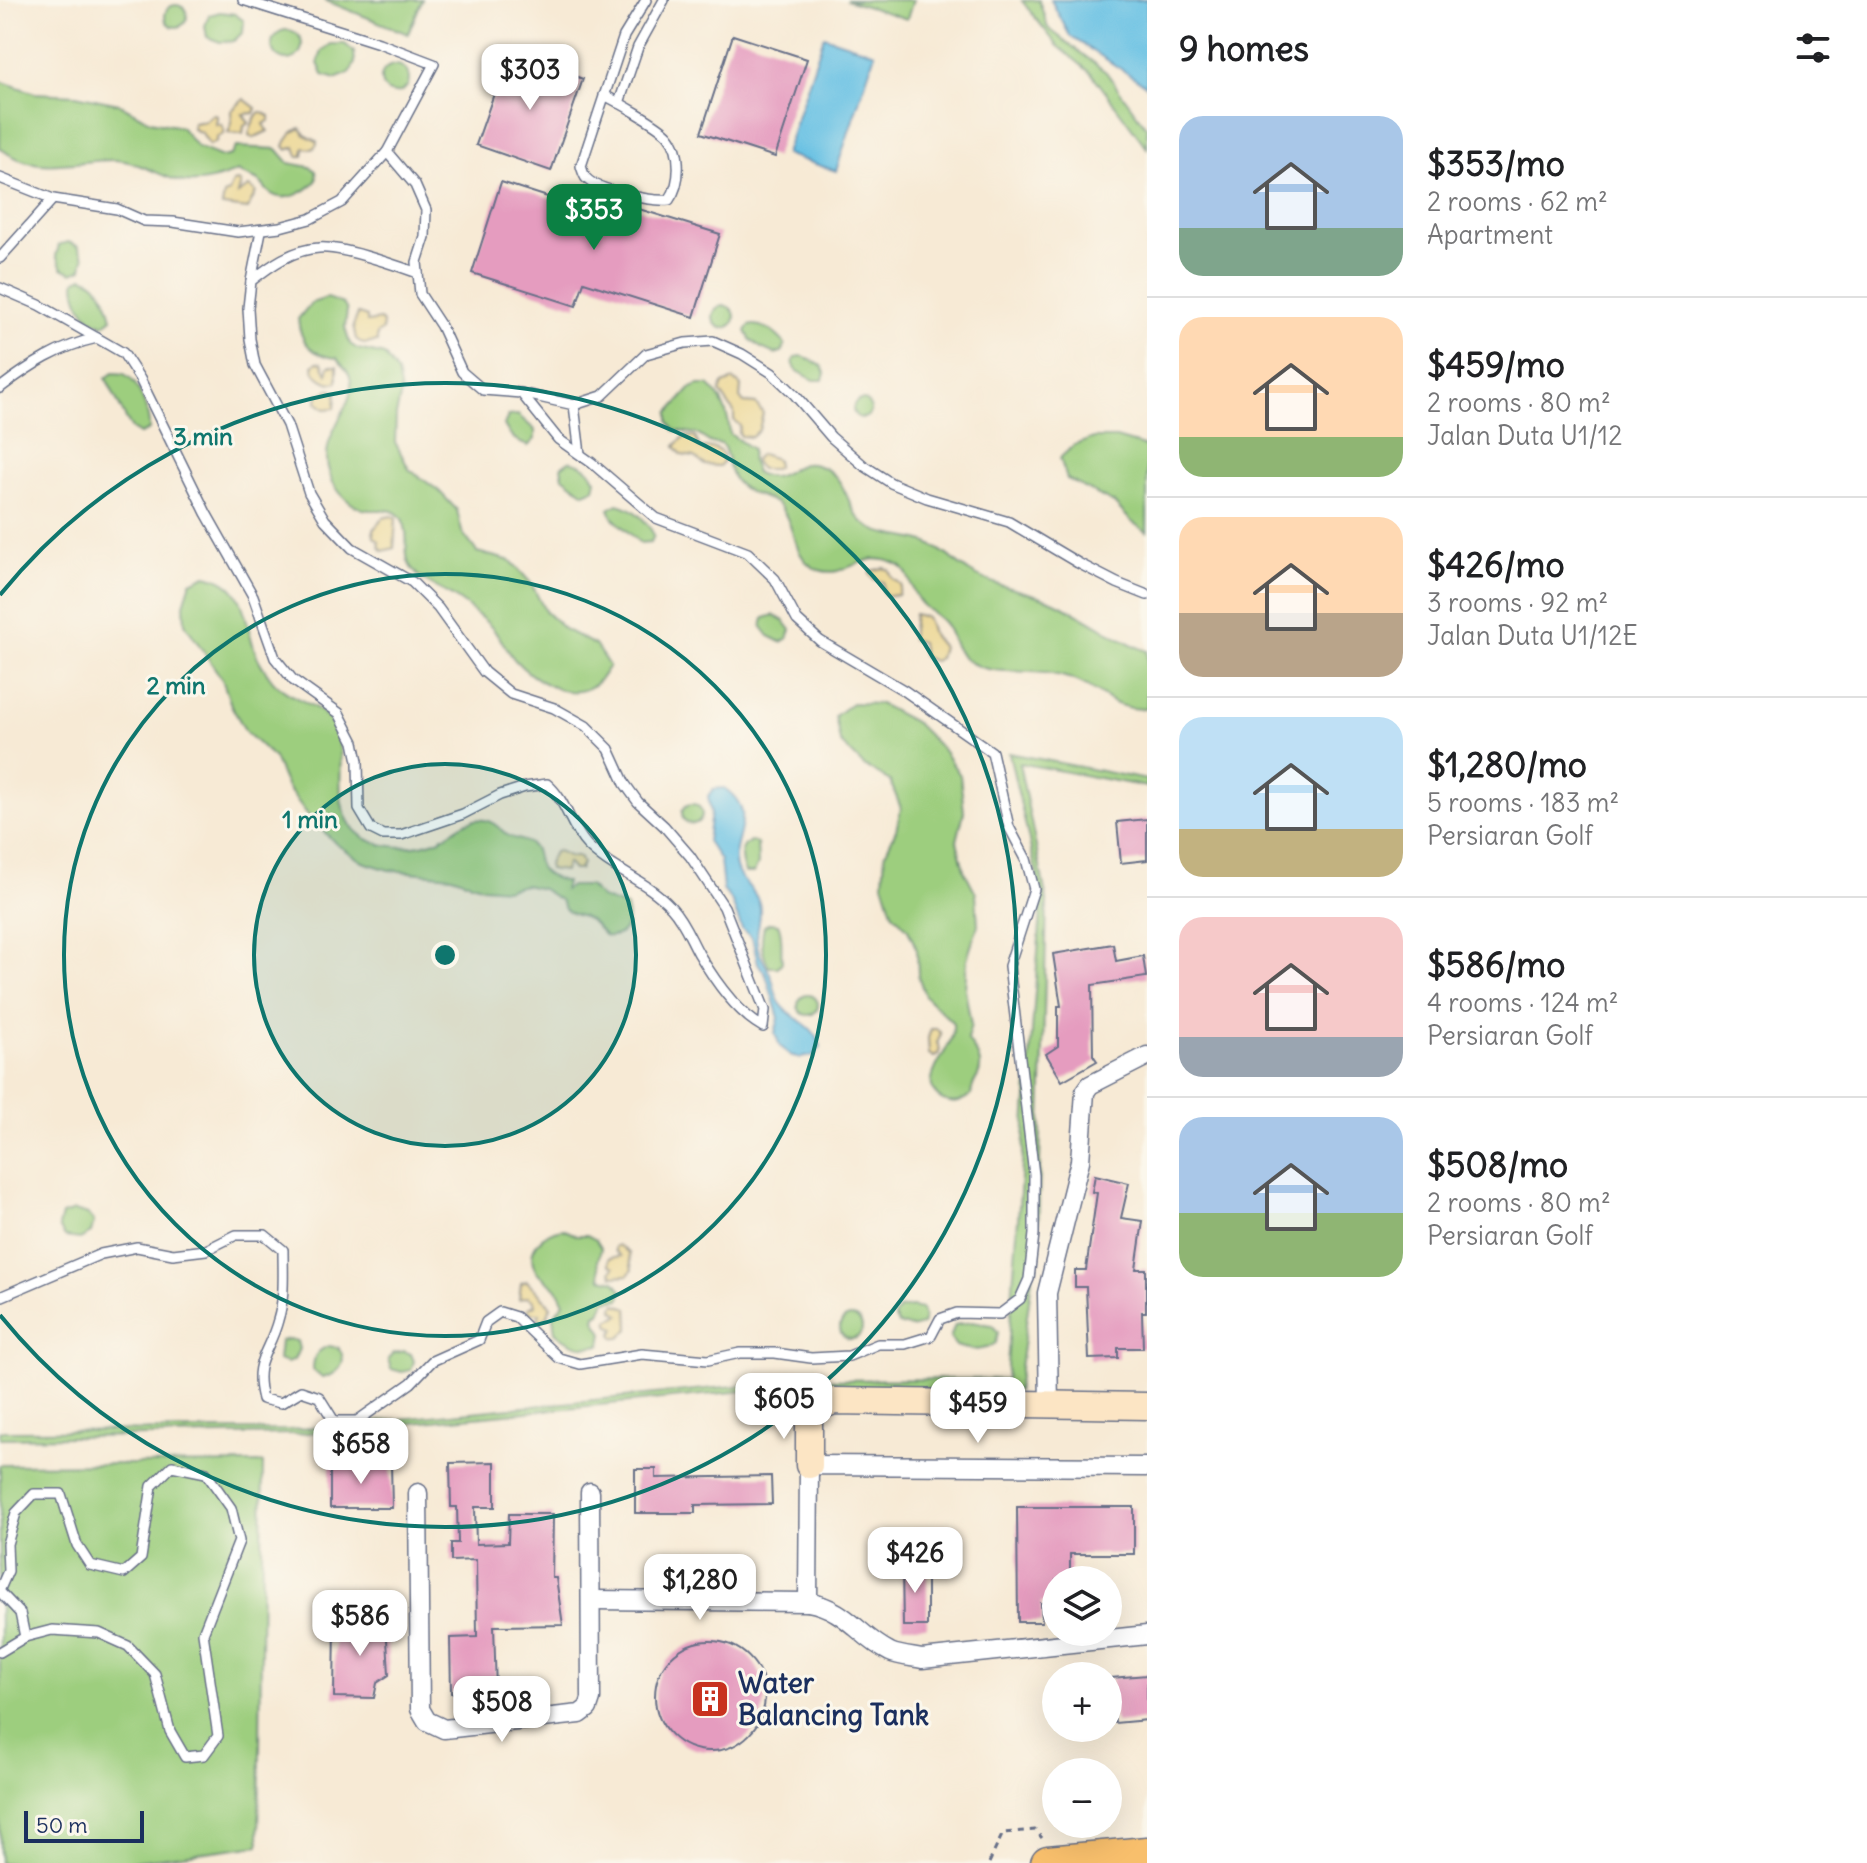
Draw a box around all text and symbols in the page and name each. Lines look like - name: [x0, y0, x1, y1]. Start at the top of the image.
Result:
- icon: filters: [1791, 26, 1835, 70]
- text: 9 homes: [1179, 27, 1309, 70]
- pin: $303: [483, 44, 577, 112]
- text: $303: [499, 53, 561, 86]
- text: $353/mo: [1427, 142, 1565, 185]
- icon: home: [1243, 148, 1339, 244]
- pin: $353: [547, 184, 641, 252]
- text: 2 rooms · 62 m²: [1427, 185, 1608, 218]
- text: $353: [565, 193, 623, 226]
- text: Apartment: [1427, 218, 1553, 251]
- text: $459/mo: [1427, 343, 1565, 386]
- icon: home: [1243, 349, 1339, 445]
- text: 2 rooms · 80 m²: [1427, 386, 1611, 419]
- text: Jalan Duta U1/12: [1427, 419, 1622, 452]
- text: 3 min: [173, 421, 233, 451]
- text: $426/mo: [1427, 543, 1565, 586]
- icon: home: [1243, 549, 1339, 645]
- text: 3 rooms · 92 m²: [1427, 586, 1608, 619]
- text: Jalan Duta U1/12E: [1427, 619, 1638, 652]
- text: 2 min: [146, 670, 206, 700]
- text: $1,280/mo: [1427, 743, 1587, 786]
- icon: home: [1243, 749, 1339, 845]
- text: 5 rooms · 183 m²: [1427, 786, 1619, 819]
- text: 1 min: [282, 804, 338, 834]
- text: Persiaran Golf: [1427, 819, 1593, 852]
- centre of rings: [431, 941, 459, 969]
- text: $586/mo: [1427, 943, 1565, 986]
- icon: home: [1243, 949, 1339, 1045]
- text: 4 rooms · 124 m²: [1427, 986, 1619, 1019]
- text: Persiaran Golf: [1427, 1019, 1593, 1052]
- text: $508/mo: [1427, 1143, 1568, 1186]
- icon: home: [1243, 1149, 1339, 1245]
- text: 2 rooms · 80 m²: [1427, 1186, 1611, 1219]
- text: Persiaran Golf: [1427, 1219, 1593, 1252]
- pin: $605: [737, 1373, 831, 1441]
- pin: $459: [931, 1377, 1025, 1445]
- text: $605: [753, 1382, 815, 1415]
- text: $459: [948, 1386, 1008, 1419]
- pin: $658: [314, 1418, 408, 1486]
- text: $658: [331, 1427, 391, 1460]
- pin: $426: [868, 1527, 962, 1595]
- text: $426: [886, 1536, 944, 1569]
- pin: $1,280: [635, 1554, 765, 1622]
- text: $1,280: [662, 1563, 738, 1596]
- map controls: [1042, 1566, 1122, 1838]
- button: layers: [1042, 1566, 1122, 1646]
- pin: $586: [313, 1590, 407, 1658]
- text: $586: [330, 1599, 390, 1632]
- button: +: [1042, 1662, 1122, 1742]
- place label: Water Balancing Tank: [738, 1665, 929, 1733]
- pin: $508: [455, 1676, 549, 1744]
- building icon: Water Balancing Tank: [689, 1678, 731, 1720]
- text: $508: [471, 1685, 533, 1718]
- button: −: [1042, 1758, 1122, 1838]
- scale bar: [24, 1807, 144, 1843]
- text: 50 m: [36, 1811, 88, 1839]

